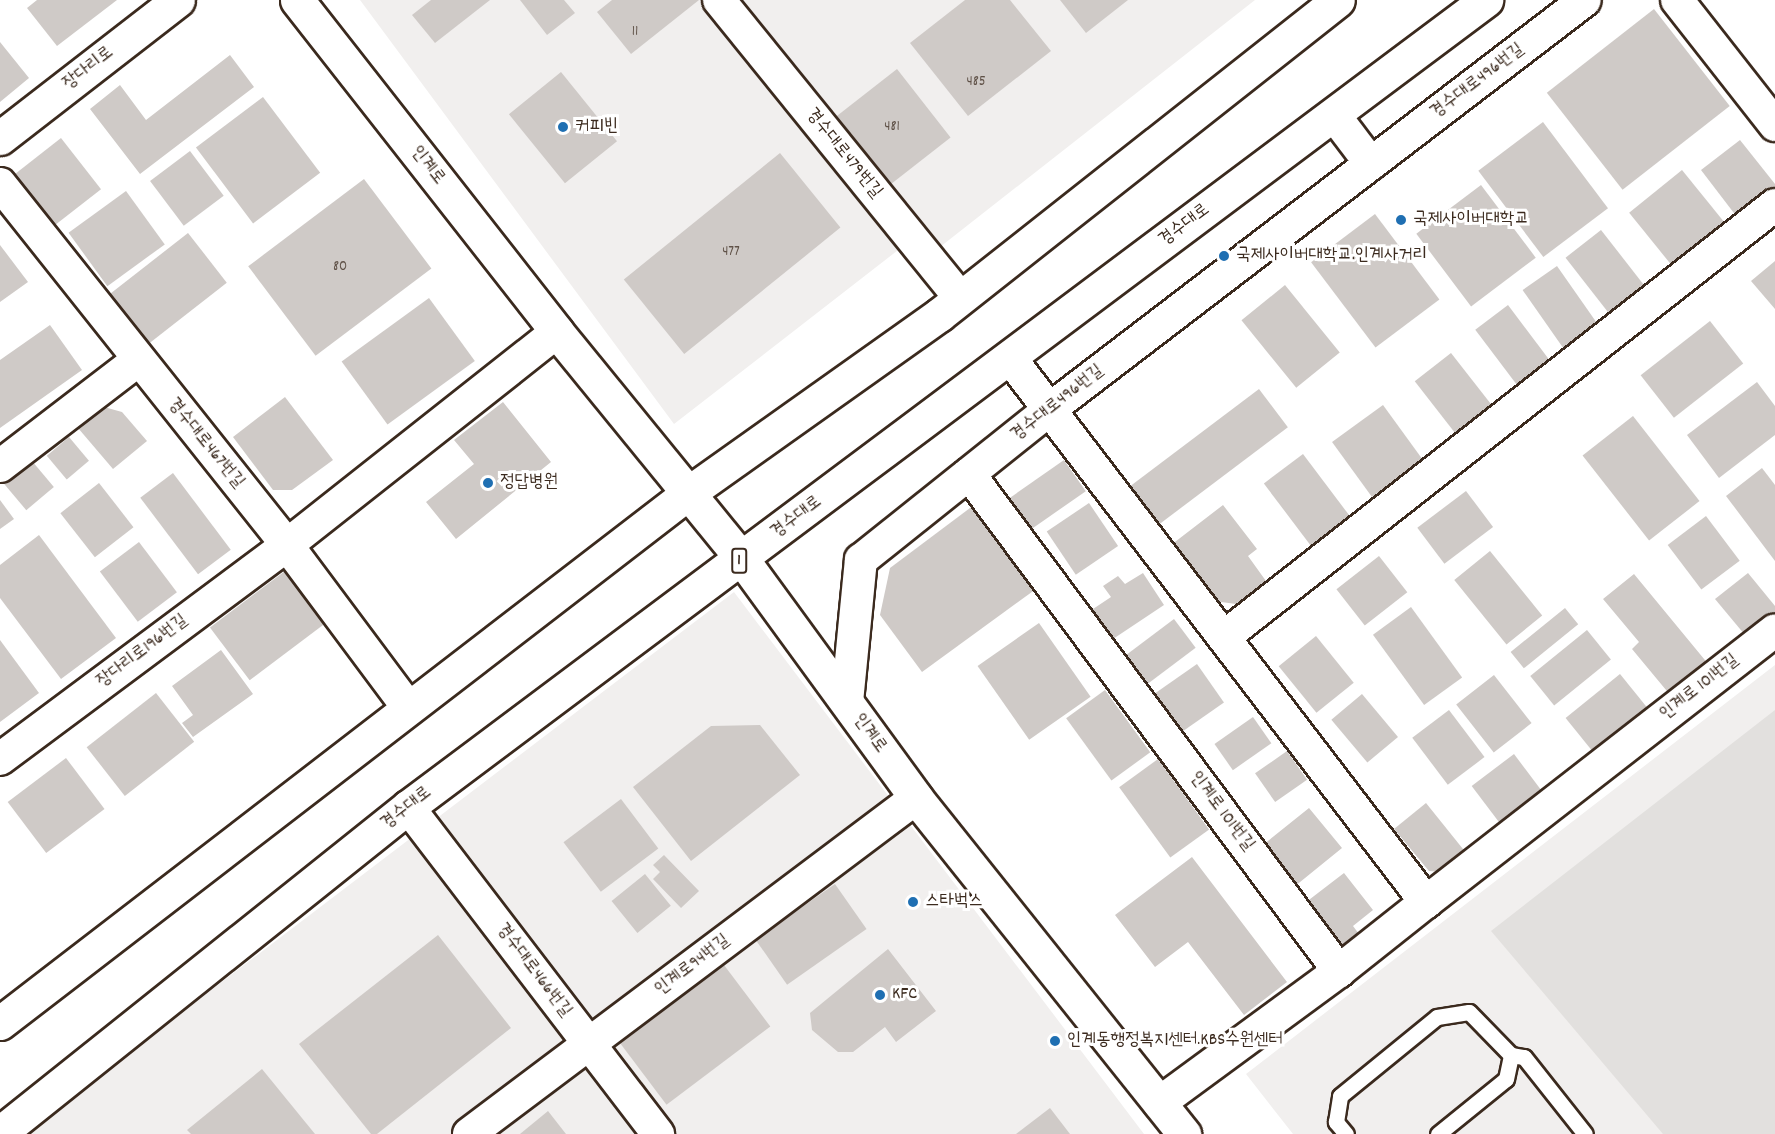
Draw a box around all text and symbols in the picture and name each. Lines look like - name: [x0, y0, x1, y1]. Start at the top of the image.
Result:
- house number: 11: [632, 24, 638, 42]
- street label: 경수대로496번길: [1427, 40, 1529, 124]
- street label: 장다리로: [60, 43, 118, 95]
- house number: 485: [966, 74, 986, 92]
- street label: 경수대로479번길: [800, 105, 886, 203]
- place label: 커피빈: [575, 116, 618, 138]
- house number: 481: [884, 119, 900, 137]
- marker: 커피빈: [556, 120, 570, 134]
- street label: 인계로: [405, 142, 449, 190]
- street label: 경수대로: [1155, 200, 1215, 252]
- place label: 국제사이버대학교: [1413, 209, 1529, 231]
- marker: 국제사이버대학교: [1394, 213, 1408, 227]
- house number: 477: [722, 244, 740, 262]
- place label: 국제사이버대학교.인계사거리: [1236, 245, 1427, 267]
- marker: 국제사이버대학교.인계사거리: [1217, 249, 1231, 263]
- house number: 80: [333, 259, 347, 277]
- street label: 경수대로496번길: [1007, 361, 1109, 447]
- street label: 경수대로467번길: [162, 394, 248, 494]
- place label: 정답병원: [500, 472, 558, 494]
- marker: 정답병원: [481, 476, 495, 490]
- street label: 경수대로: [767, 492, 827, 544]
- road number: 1: [730, 548, 748, 574]
- street label: 장다리로196번길: [93, 611, 193, 693]
- street label: 인계로 101번길: [1656, 650, 1744, 726]
- street label: 인계로: [847, 710, 891, 758]
- street label: 인계로 101번길: [1184, 768, 1258, 856]
- street label: 경수대로: [378, 783, 436, 835]
- place label: 스타벅스: [925, 891, 983, 913]
- marker: 스타벅스: [906, 895, 920, 909]
- street label: 경수대로466번길: [491, 920, 575, 1022]
- street label: 인계로94번길: [651, 931, 735, 1001]
- place label: KFC: [892, 984, 917, 1006]
- marker: KFC: [873, 988, 887, 1002]
- place label: 인계동행정복지센터.KBS수원센터: [1067, 1030, 1283, 1052]
- marker: 인계동행정복지센터.KBS수원센터: [1048, 1034, 1062, 1048]

